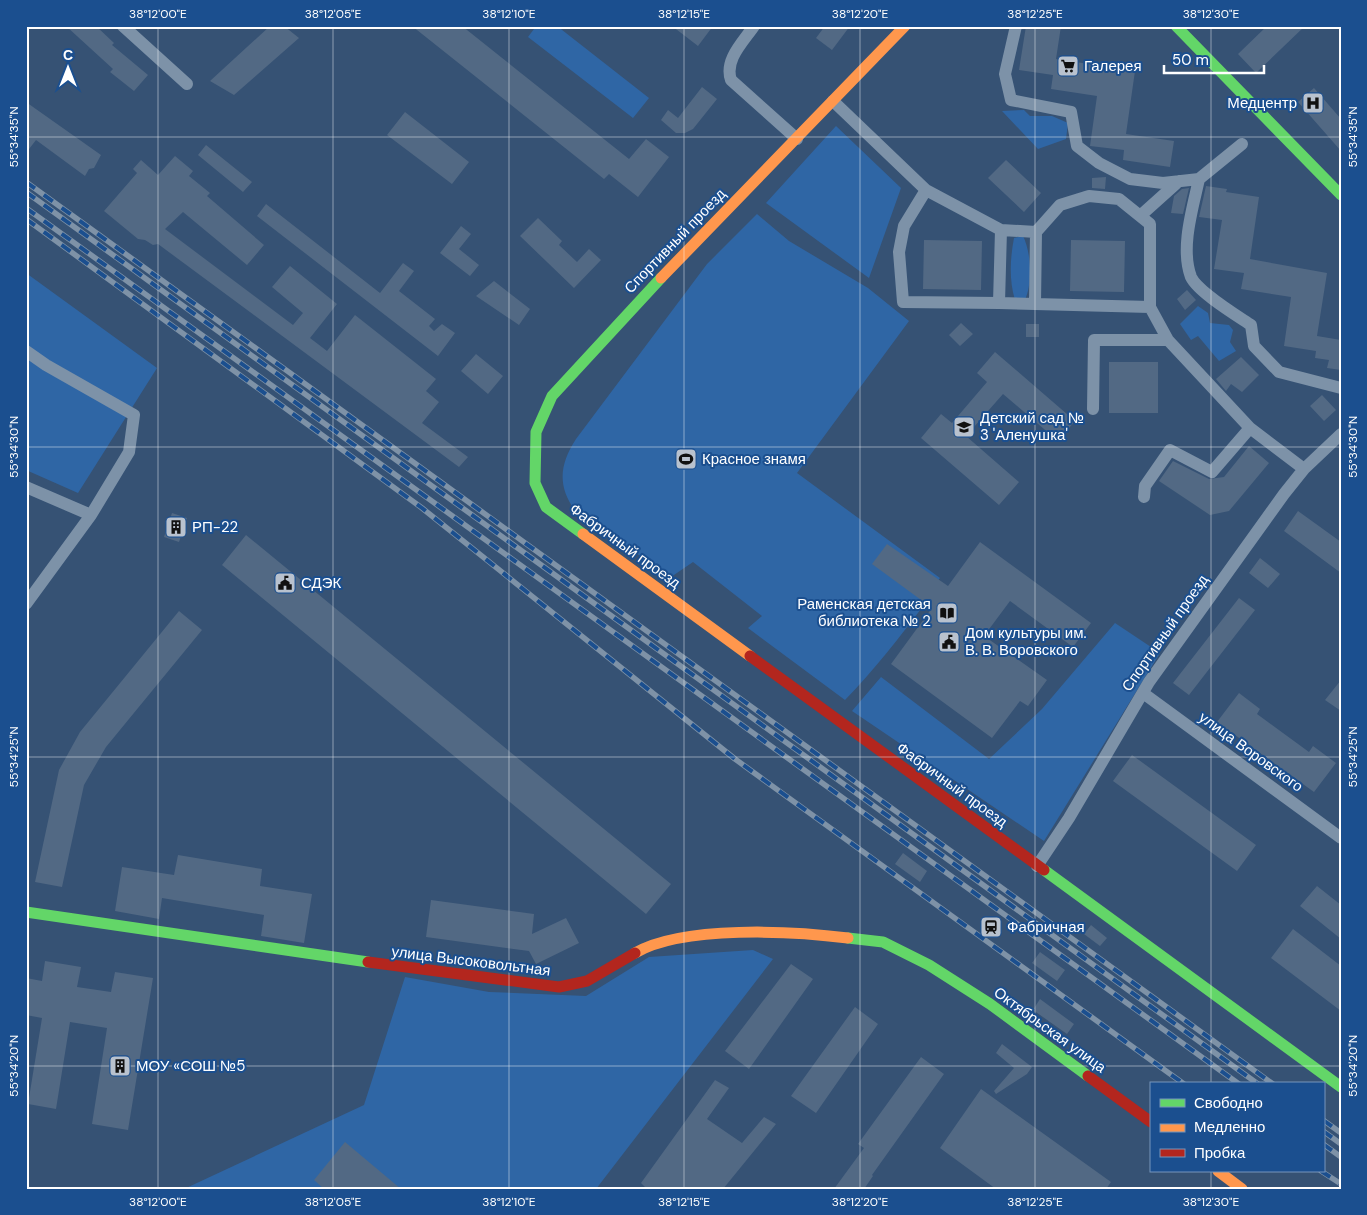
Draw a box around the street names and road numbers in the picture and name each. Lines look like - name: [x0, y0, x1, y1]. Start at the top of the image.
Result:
- street label: Спортивный проезд: [620, 184, 730, 298]
- street label: Фабричный проезд: [566, 499, 685, 593]
- street label: Спортивный проезд: [1117, 571, 1213, 695]
- street label: улица Воровского: [1195, 707, 1307, 797]
- street label: Фабричный проезд: [893, 738, 1012, 832]
- street label: улица Высоковольтная: [390, 941, 552, 981]
- street label: Октябрьская улица: [990, 982, 1111, 1078]

